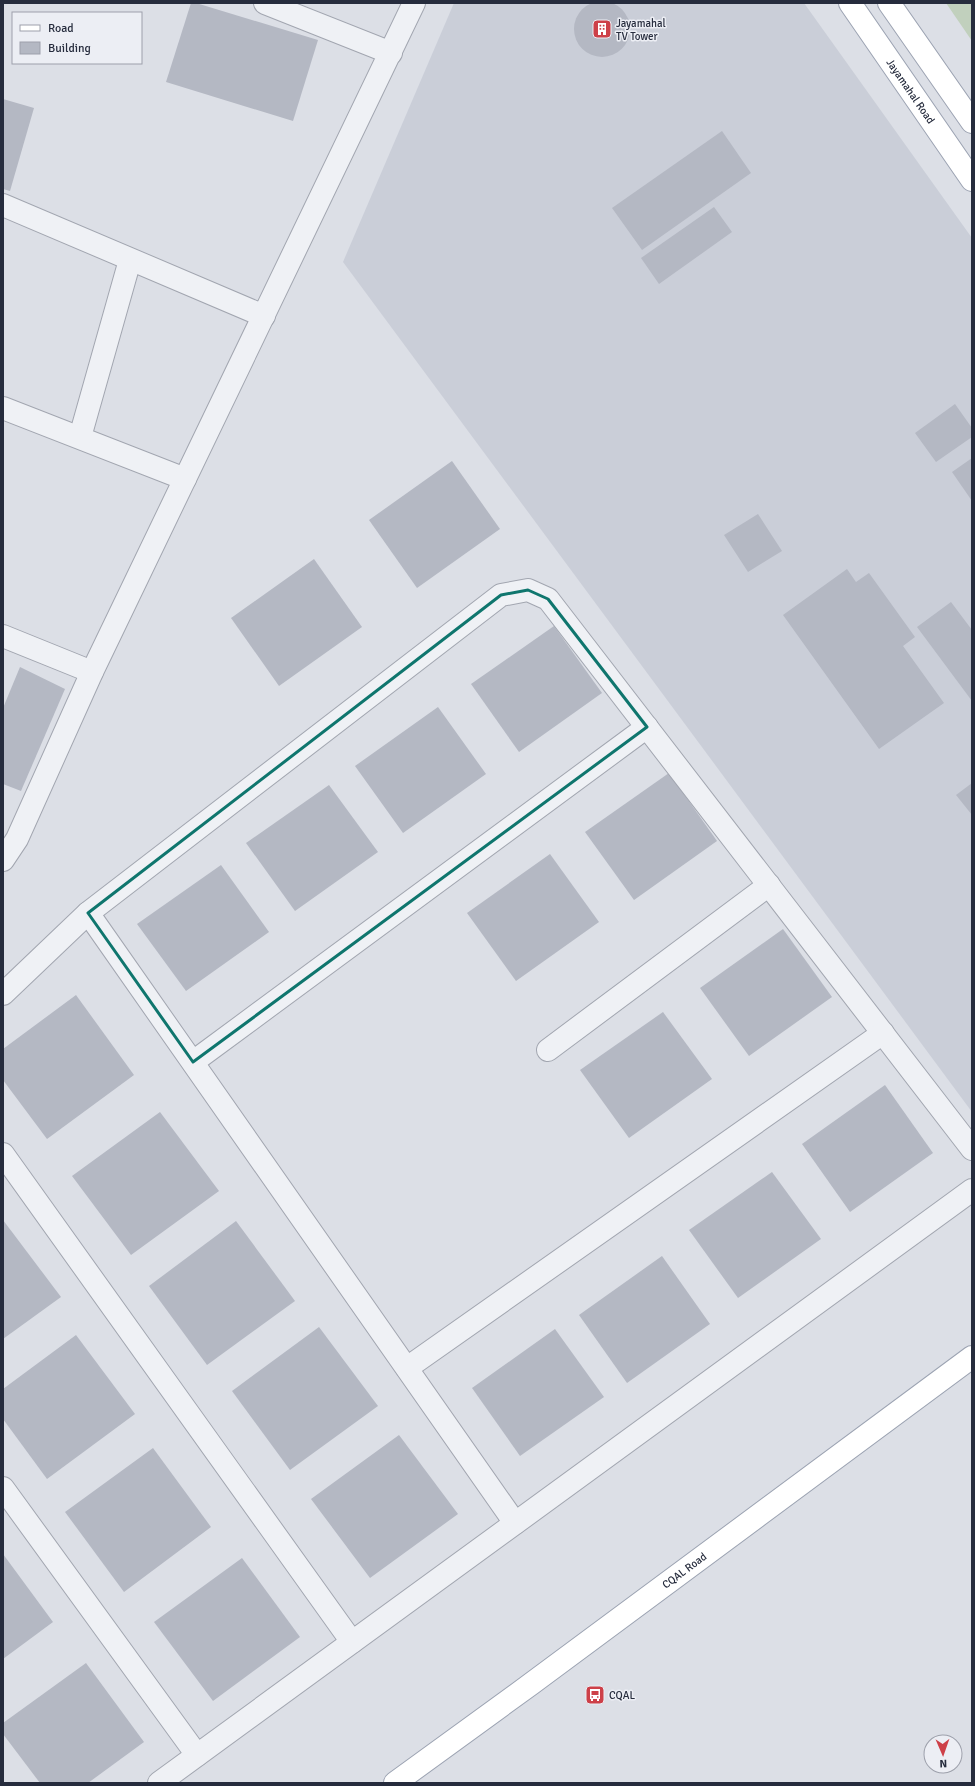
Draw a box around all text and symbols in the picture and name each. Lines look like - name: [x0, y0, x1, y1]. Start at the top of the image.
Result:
- legend: [12, 12, 142, 64]
- place label: Jayamahal TV Tower: [616, 17, 666, 43]
- building icon: Jayamahal TV Tower: [591, 18, 613, 40]
- text: Road: [48, 21, 74, 36]
- text: Building: [48, 41, 91, 56]
- street label: Jayamahal Road: [883, 56, 937, 126]
- street label: CQAL Road: [660, 1550, 709, 1591]
- bus stop icon: CQAL: [584, 1684, 606, 1706]
- place label: CQAL: [609, 1689, 635, 1702]
- north arrow: [923, 1734, 963, 1774]
- text: N: [939, 1757, 947, 1770]

